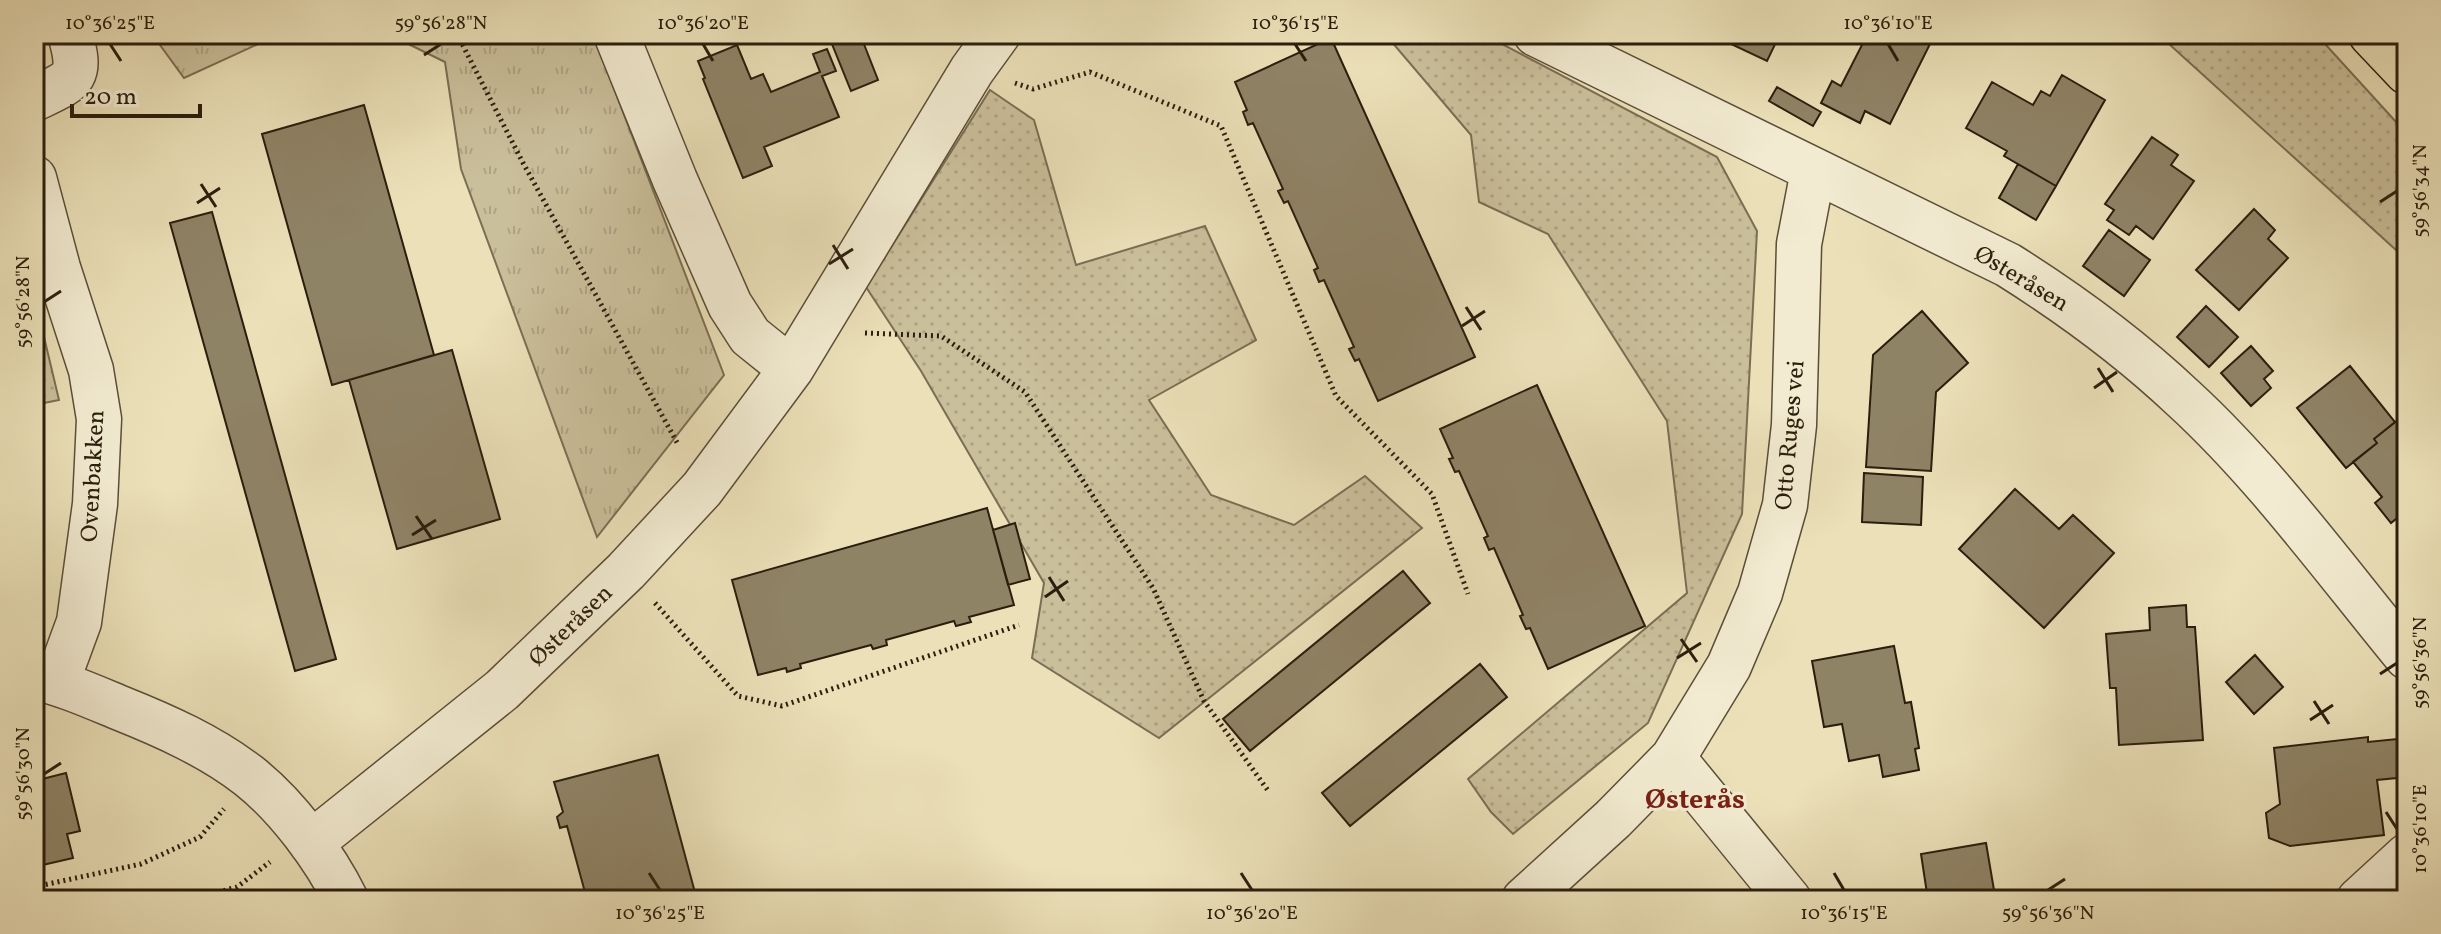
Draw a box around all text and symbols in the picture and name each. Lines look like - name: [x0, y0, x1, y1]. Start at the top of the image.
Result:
- text: 10°36'25"E: [65, 10, 155, 38]
- text: 59°56'28"N: [395, 10, 488, 38]
- text: 10°36'20"E: [657, 10, 749, 38]
- text: 10°36'15"E: [1251, 10, 1339, 38]
- text: 10°36'10"E: [1843, 10, 1933, 38]
- scale bar: [72, 68, 200, 118]
- text: 20 m: [84, 81, 137, 115]
- text: 59°56'34"N: [2407, 144, 2435, 238]
- street label: Østeråsen: [1967, 238, 2075, 321]
- text: 59°56'28"N: [10, 255, 38, 348]
- street label: Otto Ruges vei: [1767, 359, 1814, 512]
- street label: Ovenbakken: [74, 409, 114, 543]
- street label: Østeråsen: [522, 578, 621, 675]
- text: 59°56'36"N: [2407, 617, 2435, 709]
- text: 59°56'30"N: [10, 727, 38, 821]
- district label: Østerås: [1645, 781, 1745, 820]
- text: 10°36'10"E: [2407, 784, 2435, 874]
- text: 10°36'25"E: [615, 900, 705, 928]
- text: 10°36'20"E: [1206, 900, 1298, 928]
- text: 10°36'15"E: [1800, 900, 1888, 928]
- text: 59°56'36"N: [2002, 900, 2094, 928]

